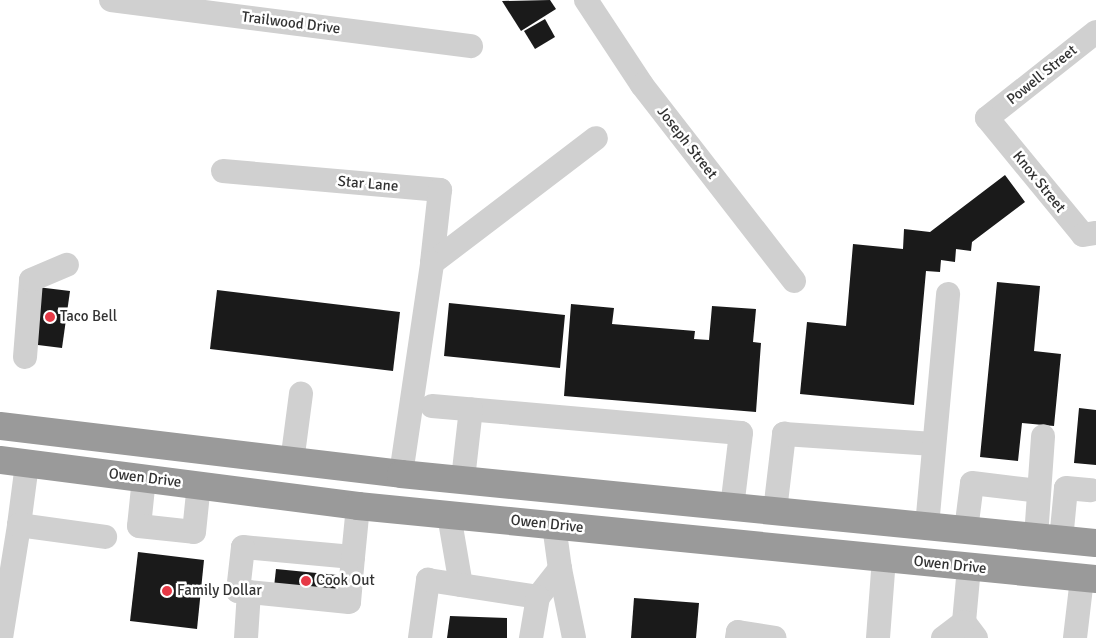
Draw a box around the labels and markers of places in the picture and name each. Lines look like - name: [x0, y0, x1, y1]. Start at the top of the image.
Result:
- place label: Taco Bell: [60, 308, 117, 326]
- marker: Taco Bell: [44, 311, 56, 323]
- place label: Cook Out: [316, 572, 375, 590]
- marker: Cook Out: [300, 575, 312, 587]
- place label: Family Dollar: [177, 582, 262, 600]
- marker: Family Dollar: [161, 585, 173, 597]

